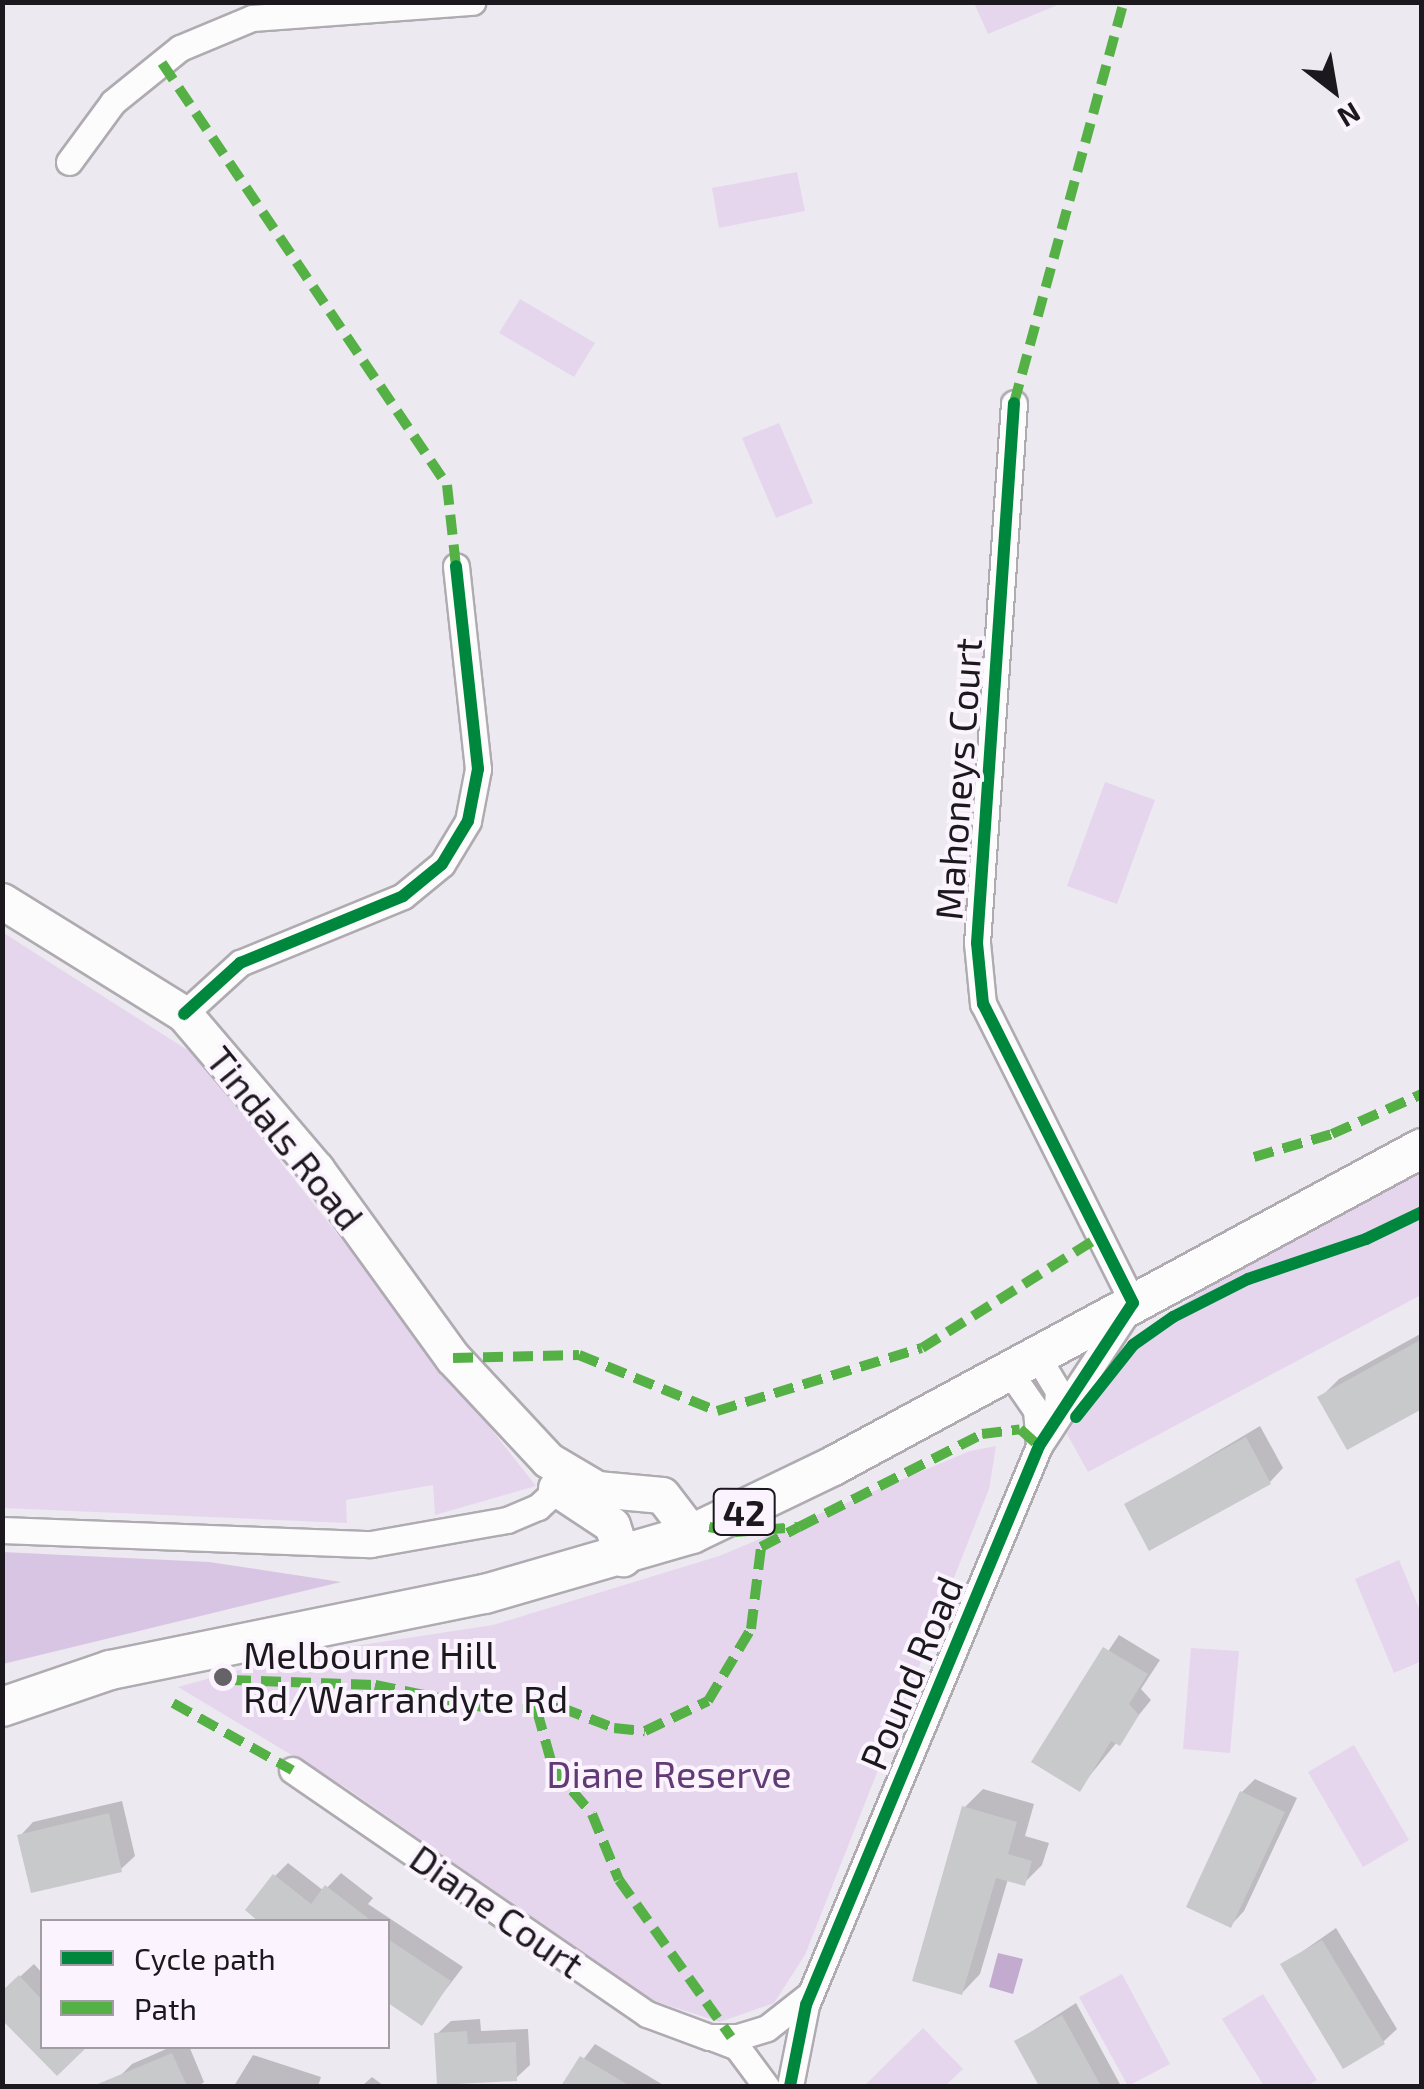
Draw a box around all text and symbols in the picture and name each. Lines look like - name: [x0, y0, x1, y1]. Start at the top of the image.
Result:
- north arrow: [1284, 40, 1384, 140]
- text: N: [1332, 96, 1367, 135]
- street label: Mahoneys Court: [925, 636, 991, 922]
- street label: Tindals Road: [197, 1037, 373, 1239]
- road number: 42: [712, 1482, 776, 1542]
- street label: Pound Road: [850, 1570, 972, 1776]
- place label: Melbourne Hill Rd/Warrandyte Rd: [243, 1632, 568, 1722]
- marker: Melbourne Hill Rd/Warrandyte Rd: [212, 1666, 234, 1688]
- park label: Diane Reserve: [546, 1751, 792, 1797]
- street label: Diane Court: [402, 1835, 592, 1987]
- legend: [40, 1919, 390, 2049]
- text: Cycle path: [134, 1940, 276, 1976]
- text: Path: [134, 1990, 197, 2026]

